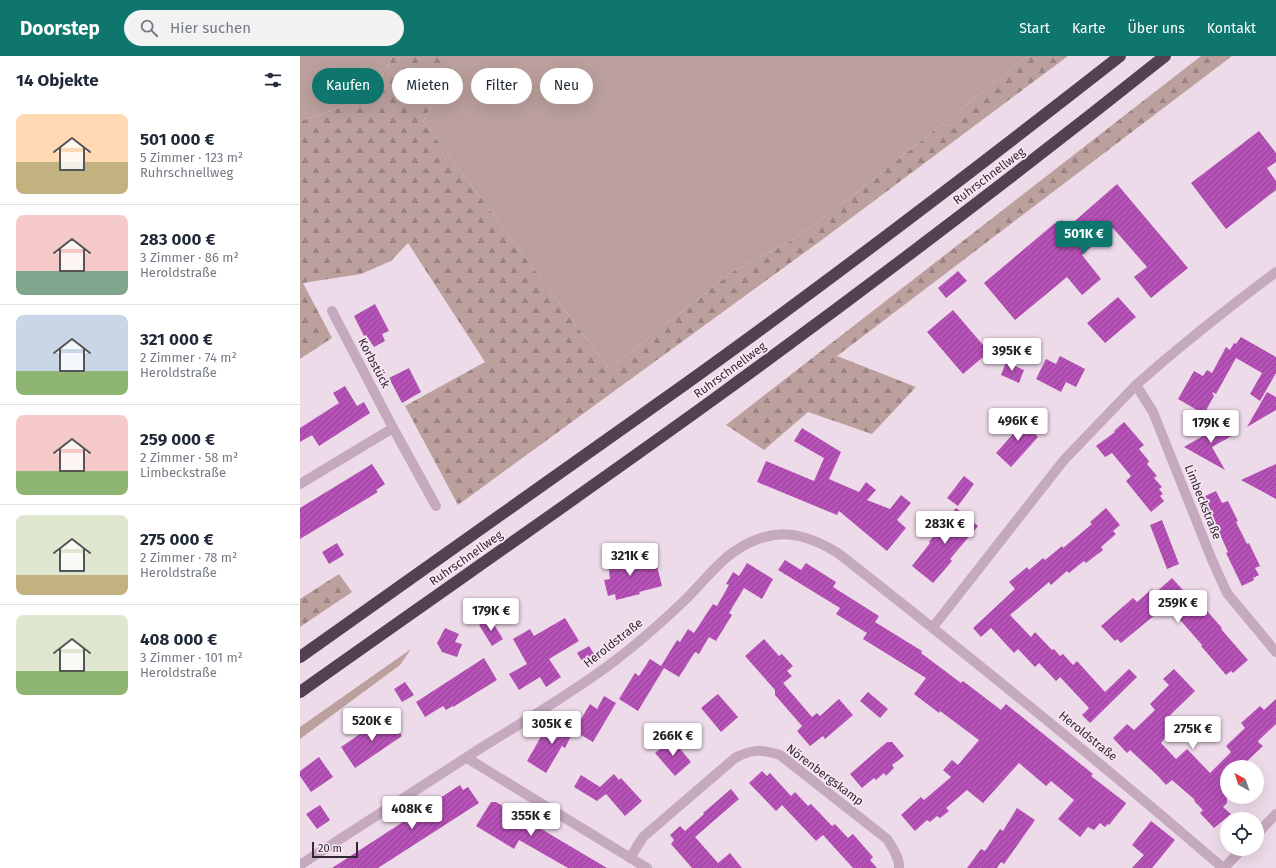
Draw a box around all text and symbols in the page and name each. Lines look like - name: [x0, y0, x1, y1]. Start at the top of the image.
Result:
- search box: [124, 10, 404, 46]
- text: Doorstep: [20, 17, 100, 40]
- icon: search: [138, 17, 160, 39]
- text: Hier suchen: [170, 19, 251, 37]
- text: Start: [1019, 20, 1050, 37]
- text: Karte: [1072, 20, 1106, 37]
- text: Über uns: [1128, 20, 1185, 37]
- text: Kontakt: [1207, 20, 1256, 37]
- chip: Kaufen: [312, 68, 384, 104]
- chip: Mieten: [392, 68, 463, 104]
- chip: Filter: [471, 68, 532, 104]
- chip: Neu: [540, 68, 593, 104]
- icon: filters: [262, 69, 284, 91]
- text: 14 Objekte: [16, 70, 99, 91]
- text: 501 000 €: [140, 129, 215, 150]
- icon: home: [48, 130, 96, 178]
- street label: Ruhrschnellweg: [950, 144, 1028, 207]
- text: 5 Zimmer · 123 m²: [140, 150, 243, 165]
- text: Ruhrschnellweg: [140, 165, 233, 180]
- pin: 501K €: [1051, 221, 1117, 255]
- text: 501K €: [1064, 226, 1104, 241]
- text: 283 000 €: [140, 229, 215, 250]
- icon: home: [48, 231, 96, 279]
- text: 3 Zimmer · 86 m²: [140, 250, 239, 265]
- text: Heroldstraße: [140, 265, 217, 280]
- text: 321 000 €: [140, 329, 213, 350]
- icon: home: [48, 331, 96, 379]
- street label: Korbstück: [355, 336, 393, 391]
- pin: 395K €: [979, 338, 1045, 372]
- street label: Ruhrschnellweg: [691, 339, 770, 401]
- text: 395K €: [992, 343, 1032, 358]
- text: 2 Zimmer · 74 m²: [140, 350, 237, 365]
- text: Heroldstraße: [140, 365, 217, 380]
- pin: 496K €: [985, 408, 1051, 442]
- pin: 179K €: [1178, 410, 1244, 444]
- text: 496K €: [998, 413, 1038, 428]
- text: 179K €: [1192, 415, 1230, 430]
- text: 259 000 €: [140, 429, 215, 450]
- icon: home: [48, 431, 96, 479]
- text: 2 Zimmer · 58 m²: [140, 450, 238, 465]
- street label: Limbeckstraße: [1182, 463, 1224, 541]
- text: Limbeckstraße: [140, 465, 226, 480]
- pin: 283K €: [912, 511, 978, 545]
- text: 283K €: [925, 516, 965, 531]
- street label: Ruhrschnellweg: [427, 527, 506, 588]
- text: 275 000 €: [140, 529, 213, 550]
- icon: home: [48, 531, 96, 579]
- pin: 321K €: [597, 543, 663, 577]
- text: 321K €: [611, 548, 649, 563]
- text: 2 Zimmer · 78 m²: [140, 550, 237, 565]
- text: Heroldstraße: [140, 565, 217, 580]
- pin: 259K €: [1145, 590, 1211, 624]
- text: 259K €: [1158, 595, 1198, 610]
- pin: 179K €: [458, 598, 524, 632]
- text: 179K €: [472, 603, 510, 618]
- street label: Heroldstraße: [581, 616, 645, 670]
- text: 408 000 €: [140, 629, 217, 650]
- icon: home: [48, 631, 96, 679]
- text: 3 Zimmer · 101 m²: [140, 650, 243, 665]
- text: Heroldstraße: [140, 665, 217, 680]
- pin: 520K €: [339, 708, 405, 742]
- street label: Heroldstraße: [1056, 708, 1120, 764]
- pin: 305K €: [519, 711, 585, 745]
- text: 520K €: [352, 713, 392, 728]
- text: 305K €: [532, 716, 572, 731]
- pin: 275K €: [1160, 716, 1226, 750]
- text: 275K €: [1174, 721, 1212, 736]
- pin: 266K €: [640, 723, 706, 757]
- text: 266K €: [653, 728, 693, 743]
- street label: Nörenbergskamp: [784, 741, 866, 809]
- north arrow: [1220, 760, 1264, 804]
- map controls: [1220, 760, 1264, 856]
- pin: 408K €: [379, 796, 445, 830]
- text: 408K €: [391, 801, 433, 816]
- pin: 355K €: [498, 803, 564, 837]
- text: 355K €: [511, 808, 551, 823]
- button: locate: [1220, 812, 1264, 856]
- scale bar: [312, 840, 358, 859]
- text: 20 m: [318, 842, 342, 855]

